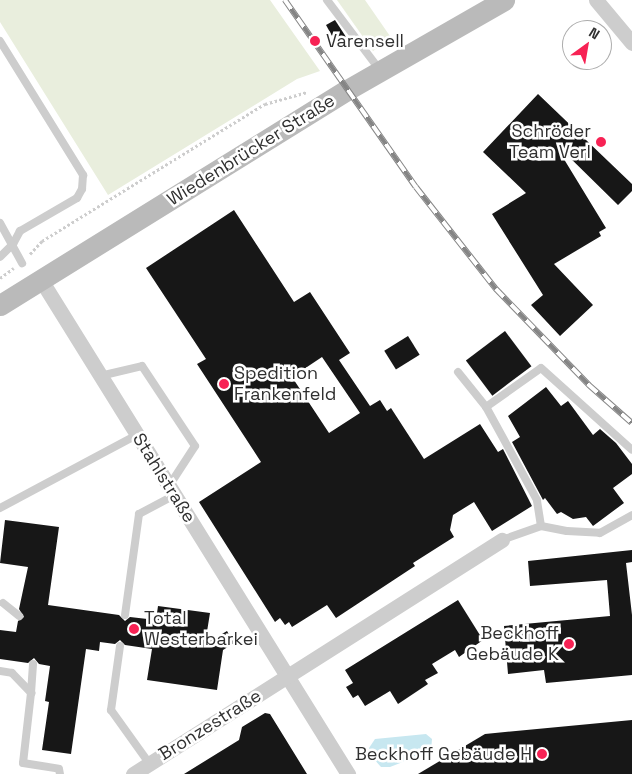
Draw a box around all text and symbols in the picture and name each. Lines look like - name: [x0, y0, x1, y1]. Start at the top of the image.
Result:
- north arrow: [562, 20, 612, 70]
- text: N: [586, 23, 603, 43]
- place label: Varensell: [326, 30, 404, 52]
- marker: Varensell: [308, 34, 322, 48]
- street label: Wiedenbrücker Straße: [163, 90, 339, 210]
- place label: Schröder Team Verl: [509, 121, 591, 163]
- marker: Schröder Team Verl: [595, 136, 607, 148]
- place label: Spedition Frankenfeld: [234, 363, 336, 406]
- marker: Spedition Frankenfeld: [218, 378, 230, 390]
- street label: Stahlstraße: [128, 429, 200, 527]
- place label: Total Westerbarkei: [144, 608, 258, 650]
- marker: Total Westerbarkei: [128, 623, 140, 635]
- place label: Beckhoff Gebäude K: [466, 623, 559, 666]
- marker: Beckhoff Gebäude K: [563, 638, 575, 650]
- street label: Bronzestraße: [155, 685, 265, 765]
- place label: Beckhoff Gebäude H: [355, 743, 532, 765]
- marker: Beckhoff Gebäude H: [536, 748, 548, 760]

